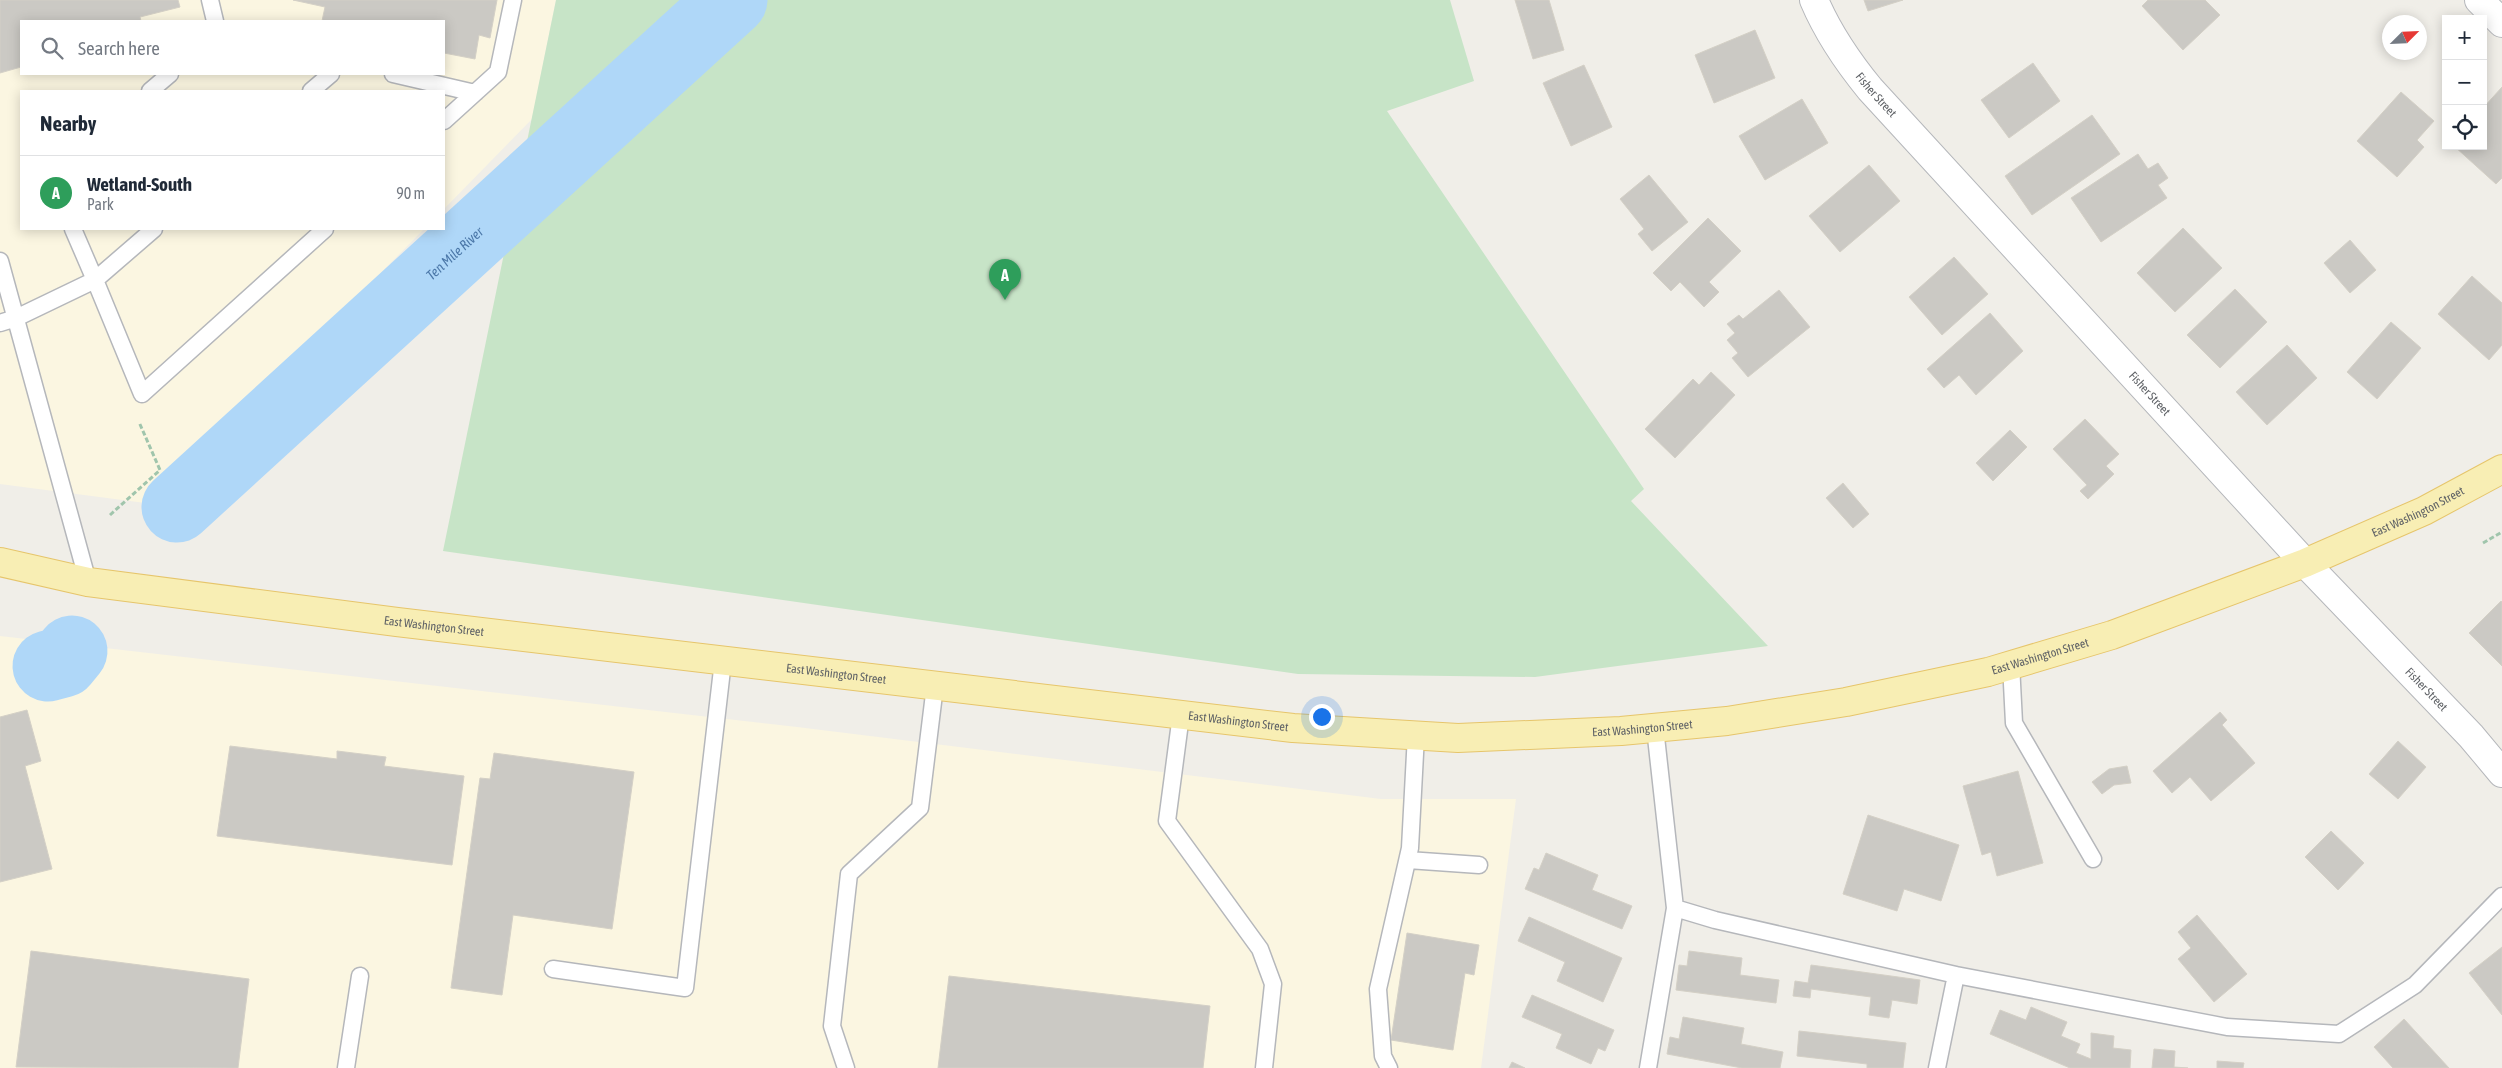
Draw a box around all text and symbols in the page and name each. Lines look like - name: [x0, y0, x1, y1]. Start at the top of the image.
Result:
- north arrow: [2382, 15, 2427, 60]
- map controls: [2442, 15, 2487, 150]
- button: +: [2442, 15, 2487, 60]
- search box: [20, 20, 445, 75]
- icon: search: [38, 34, 66, 62]
- text: Search here: [78, 37, 160, 59]
- button: −: [2442, 60, 2487, 105]
- street label: Fisher Street: [1853, 70, 1900, 121]
- button: locate: [2442, 105, 2487, 150]
- text: Nearby: [40, 111, 96, 135]
- text: Wetland-South: [87, 173, 192, 195]
- text: A: [52, 184, 60, 202]
- text: 90 m: [396, 184, 425, 202]
- text: Park: [87, 195, 114, 213]
- water label: Ten Mile River: [423, 223, 487, 283]
- pin: A: [989, 259, 1021, 300]
- street label: Fisher Street: [2126, 369, 2174, 419]
- street label: East Washington Street: [2370, 484, 2467, 540]
- street label: East Washington Street: [383, 613, 485, 639]
- street label: East Washington Street: [1990, 635, 2091, 678]
- street label: East Washington Street: [785, 661, 887, 687]
- street label: Fisher Street: [2402, 665, 2451, 714]
- your location: [1309, 704, 1335, 730]
- street label: East Washington Street: [1187, 709, 1290, 734]
- street label: East Washington Street: [1592, 717, 1694, 739]

